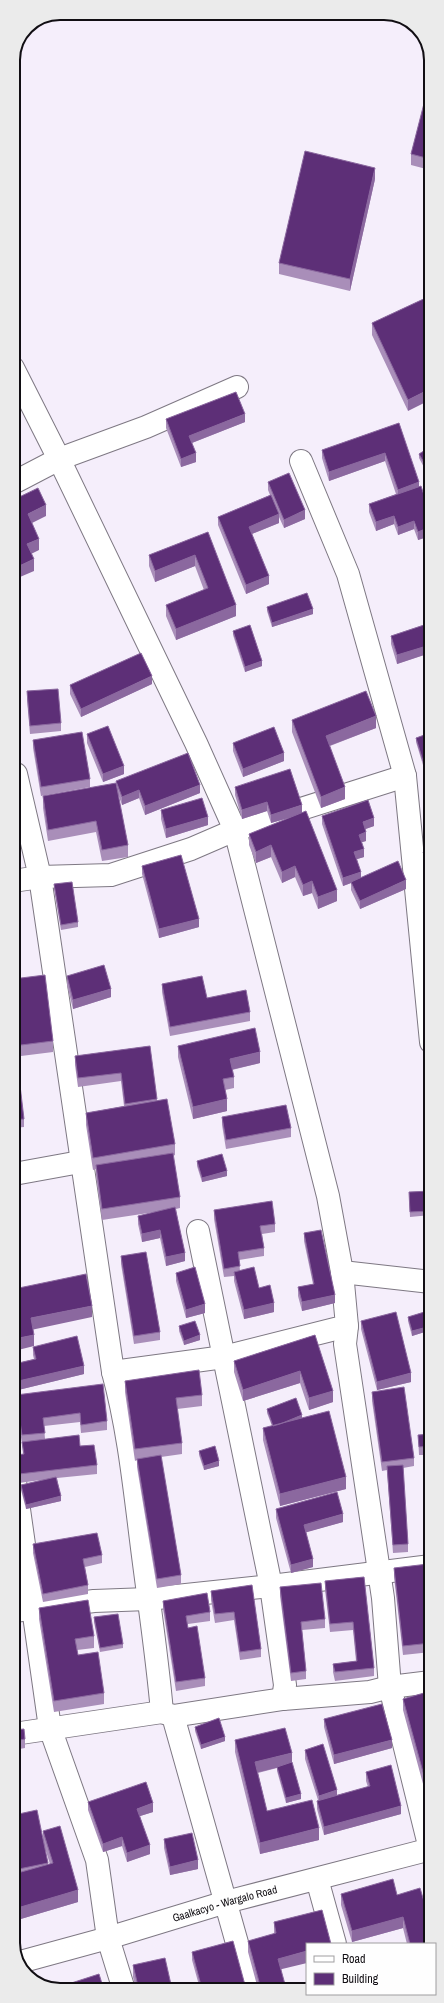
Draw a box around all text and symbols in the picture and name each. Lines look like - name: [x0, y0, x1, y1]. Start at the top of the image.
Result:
- street label: Gaalkacyo - Wargalo Road: [171, 1882, 279, 1925]
- legend: [306, 1943, 436, 1995]
- text: Road: [342, 1951, 366, 1967]
- text: Building: [342, 1971, 379, 1987]

